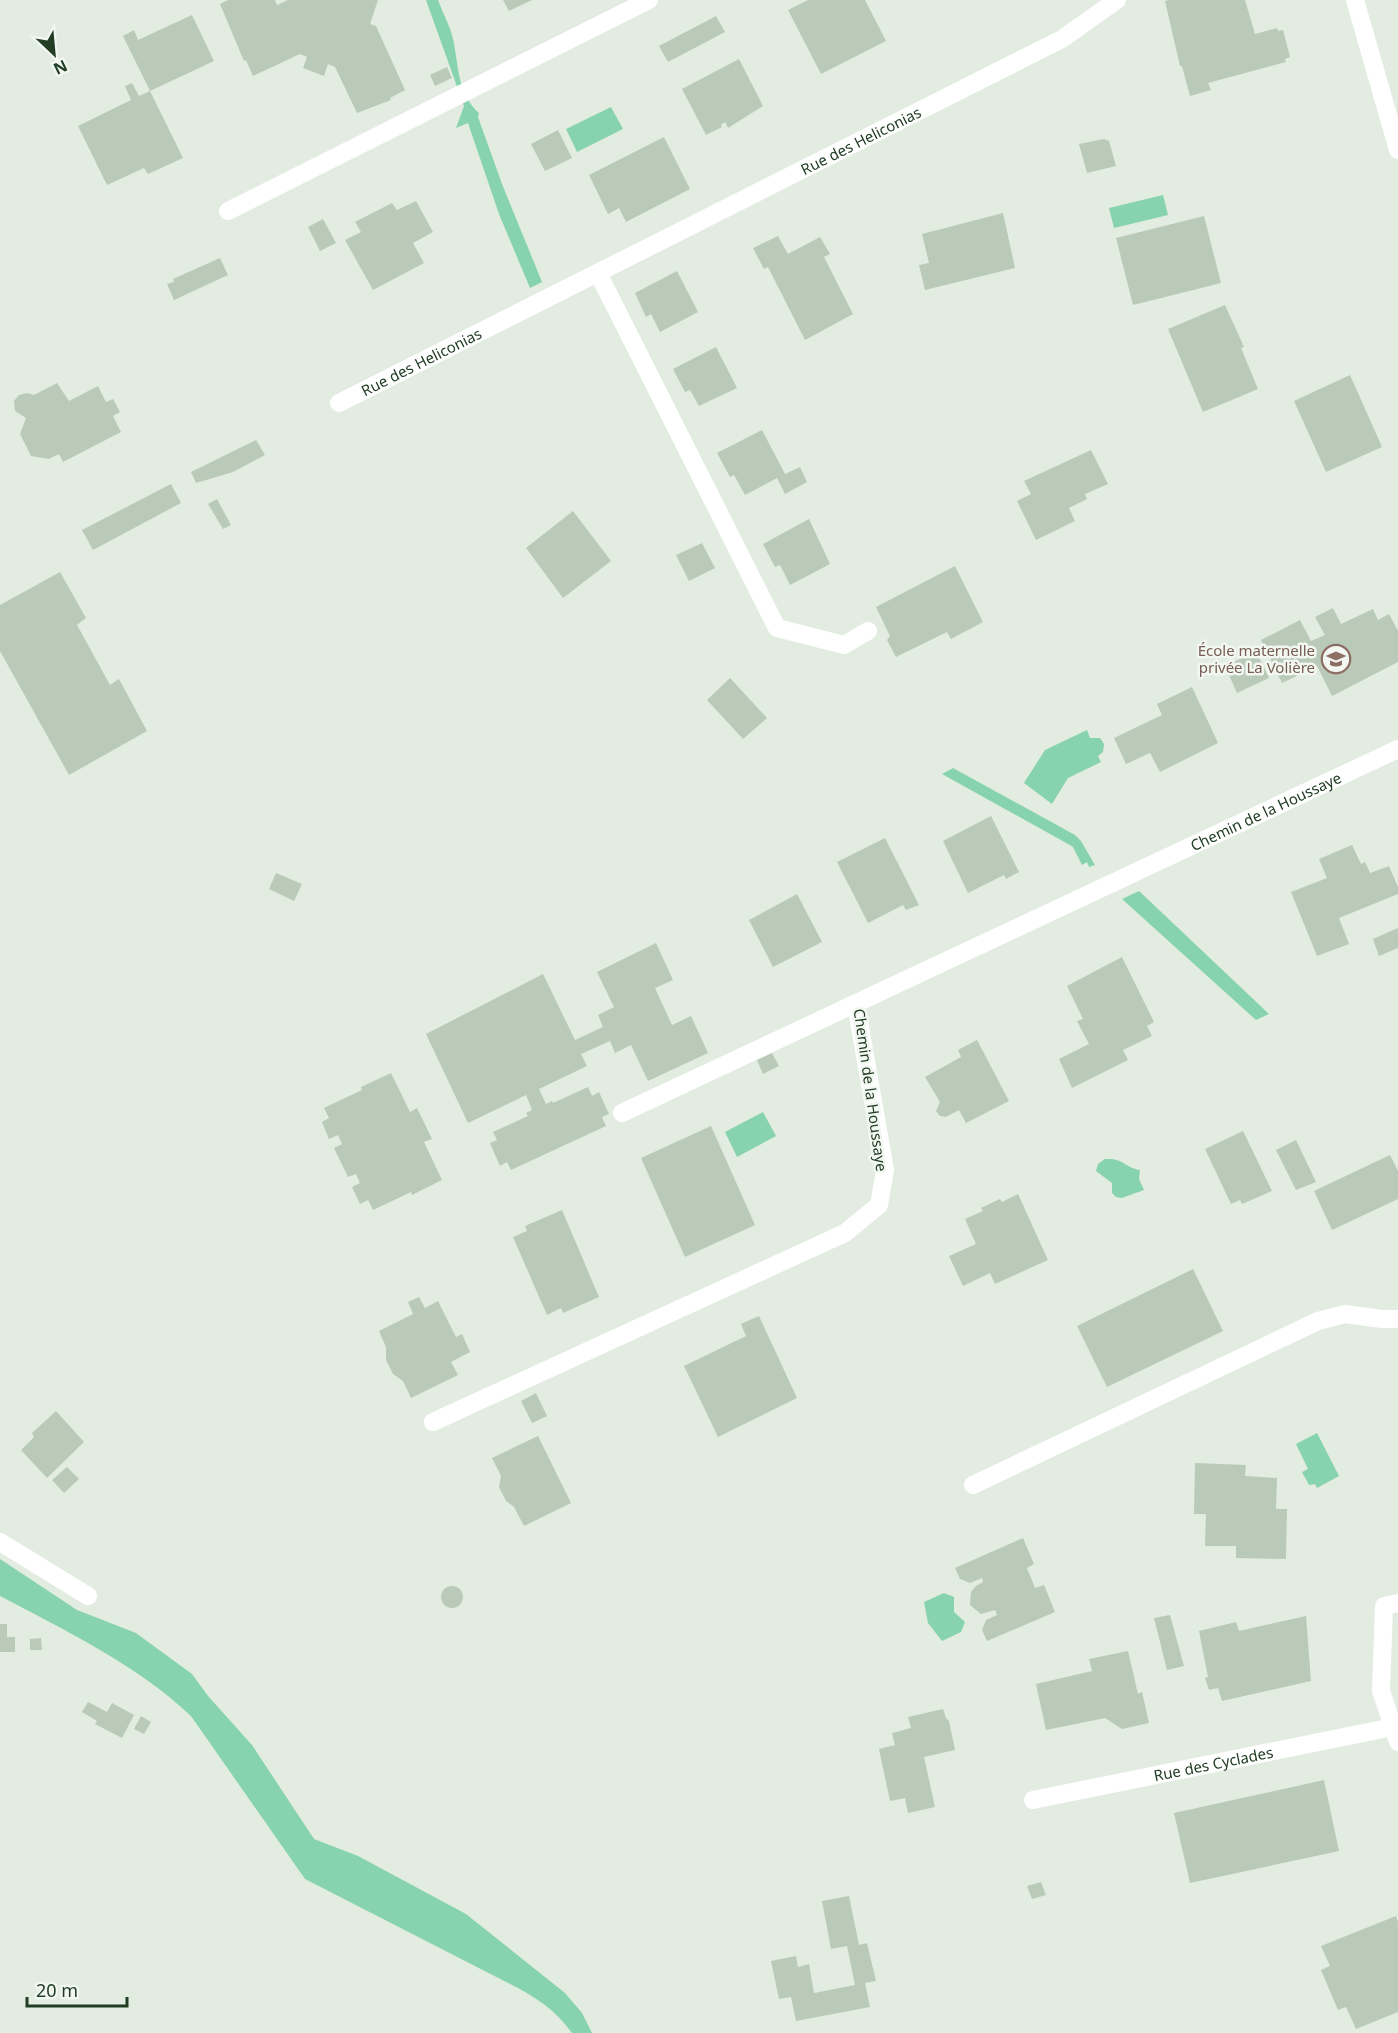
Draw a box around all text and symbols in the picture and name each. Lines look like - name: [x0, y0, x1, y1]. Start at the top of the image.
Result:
- north arrow: [24, 24, 84, 84]
- text: N: [50, 55, 71, 80]
- street label: Rue des Heliconias: [797, 102, 924, 179]
- street label: Rue des Heliconias: [358, 323, 485, 400]
- place label: École maternelle privée La Volière: [1198, 640, 1315, 677]
- school or university icon: École maternelle privée La Volière: [1320, 643, 1352, 675]
- street label: Chemin de la Houssaye: [1187, 767, 1344, 855]
- street label: Chemin de la Houssaye: [850, 1007, 892, 1173]
- street label: Rue des Cyclades: [1152, 1742, 1275, 1785]
- scale bar: [27, 1970, 128, 2008]
- text: 20 m: [36, 1978, 78, 2002]

